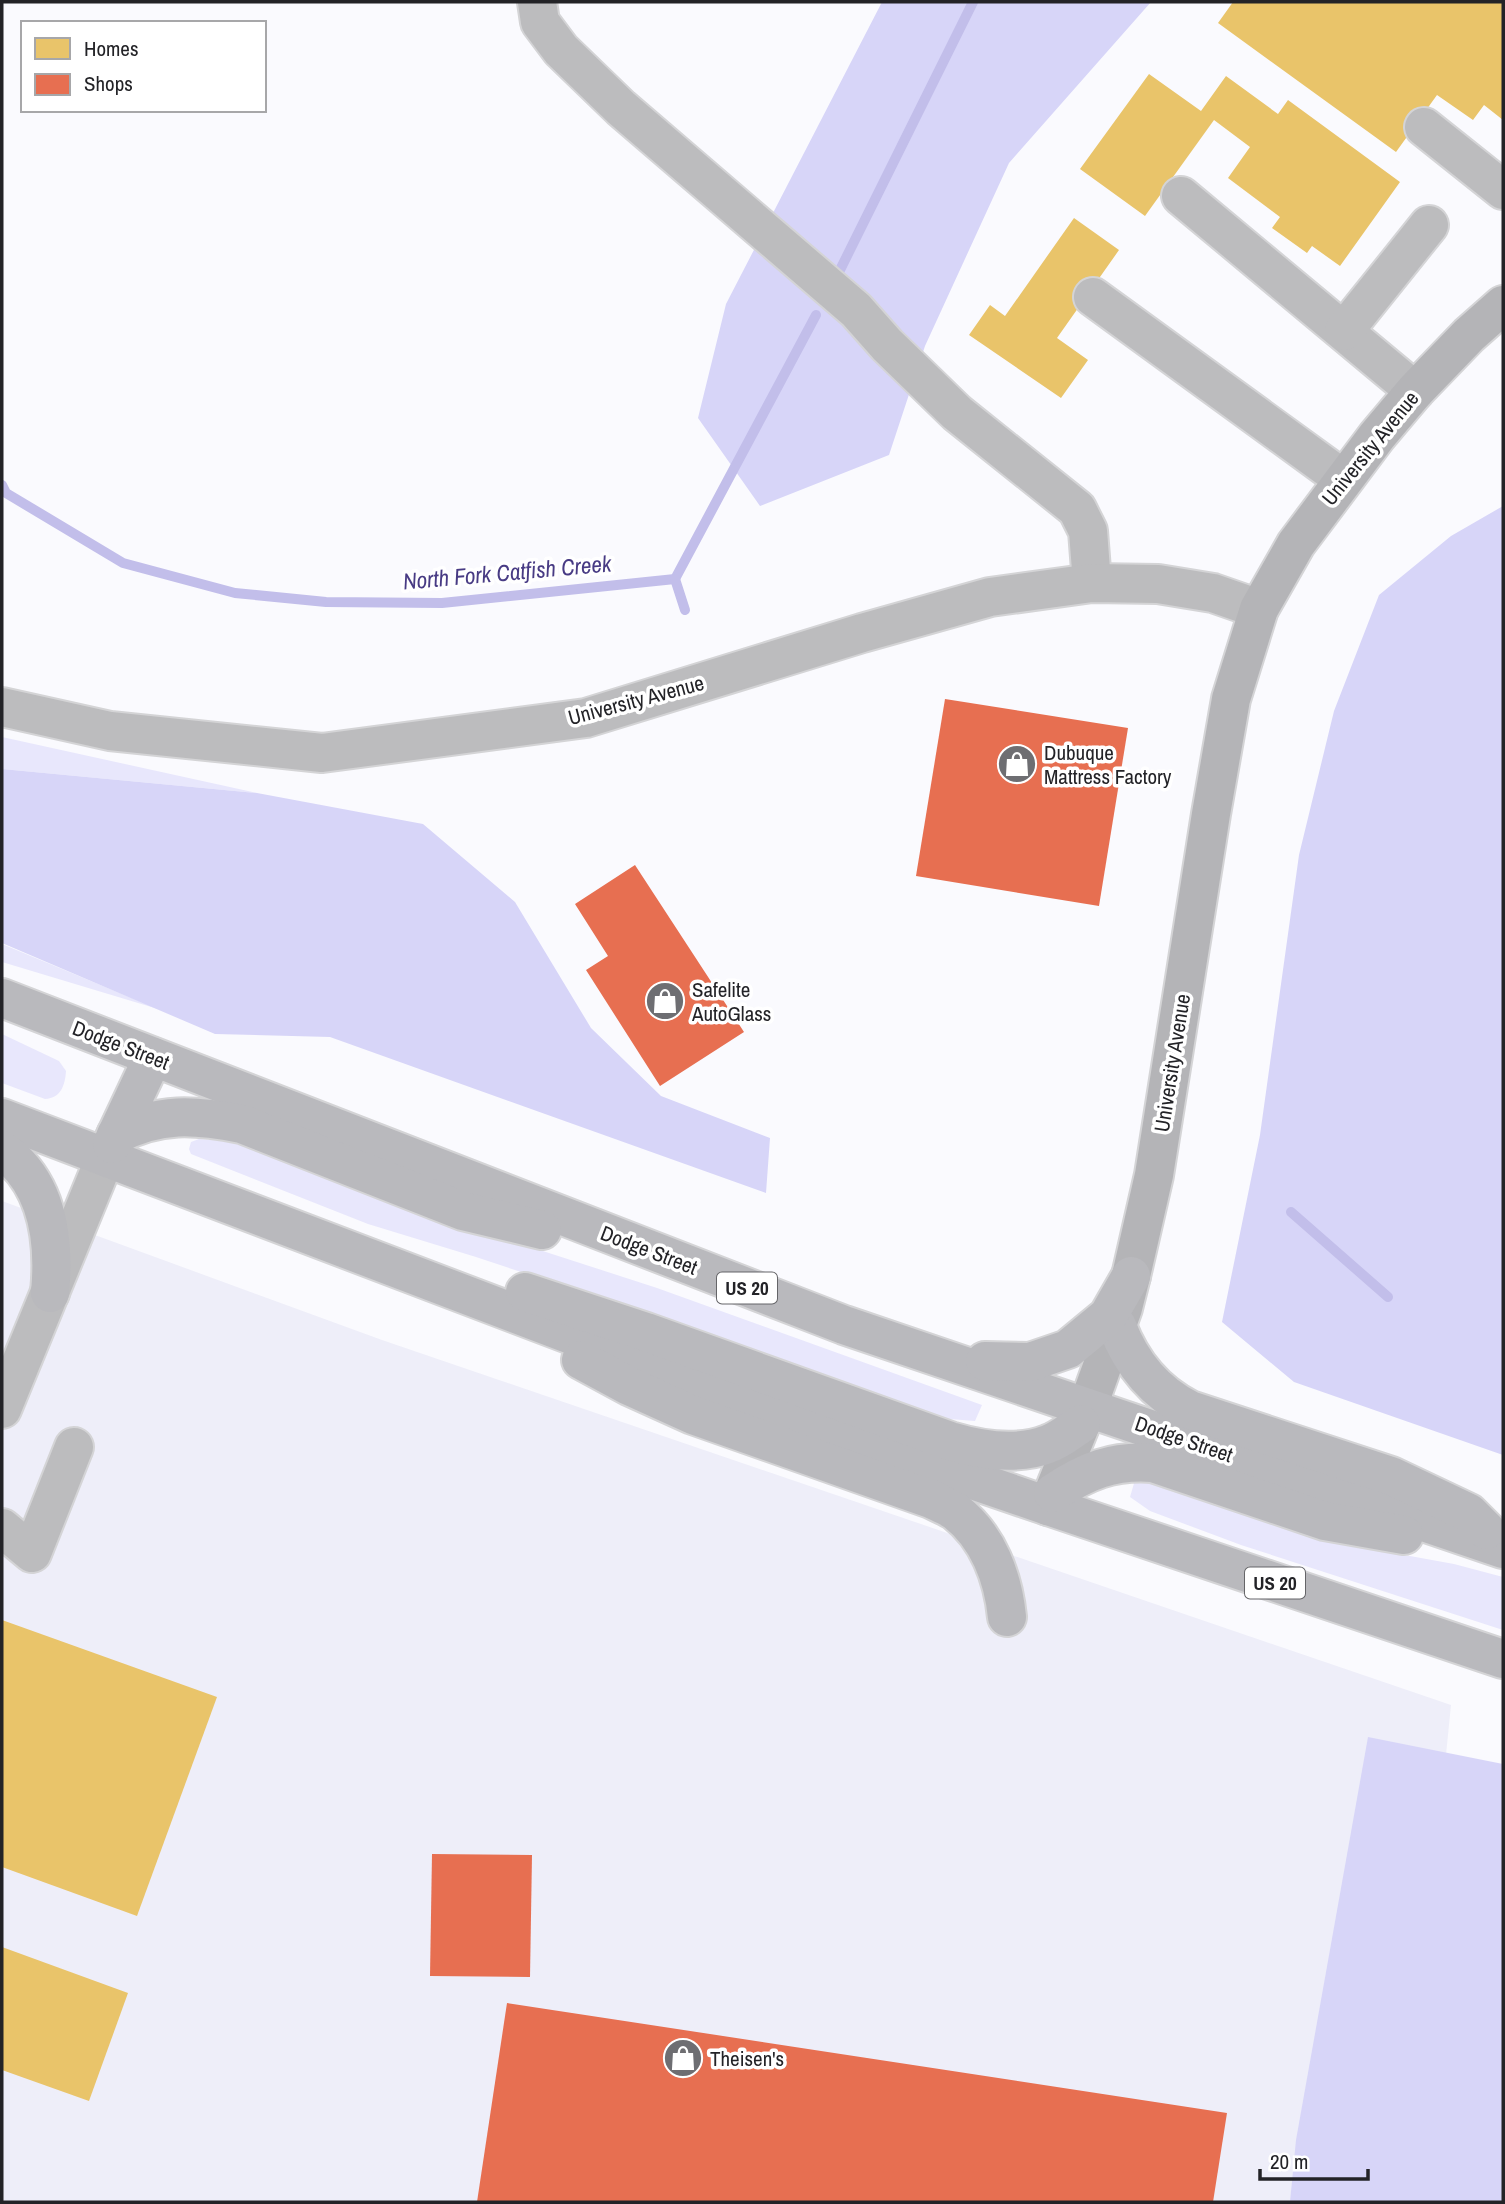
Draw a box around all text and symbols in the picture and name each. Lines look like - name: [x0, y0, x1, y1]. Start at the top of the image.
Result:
- legend: [21, 21, 266, 112]
- text: Homes: [84, 34, 139, 63]
- text: Shops: [84, 69, 133, 98]
- street label: University Avenue: [1315, 385, 1425, 511]
- water label: North Fork Catfish Creek: [402, 547, 614, 597]
- street label: University Avenue: [565, 668, 707, 732]
- place label: Dubuque Mattress Factory: [1044, 738, 1172, 791]
- shop icon: Dubuque Mattress Factory: [996, 743, 1038, 785]
- place label: Safelite AutoGlass: [691, 975, 771, 1028]
- shop icon: Safelite AutoGlass: [644, 980, 686, 1022]
- street label: University Avenue: [1147, 992, 1197, 1134]
- street label: Dodge Street: [68, 1013, 174, 1077]
- street label: Dodge Street: [596, 1218, 702, 1282]
- road number: US 20: [717, 1272, 777, 1304]
- street label: Dodge Street: [1131, 1409, 1237, 1469]
- road number: US 20: [1245, 1568, 1305, 1598]
- shop icon: Theisen's: [662, 2037, 704, 2079]
- place label: Theisen's: [710, 2044, 784, 2073]
- scale bar: [1260, 2138, 1368, 2182]
- text: 20 m: [1270, 2147, 1308, 2176]

